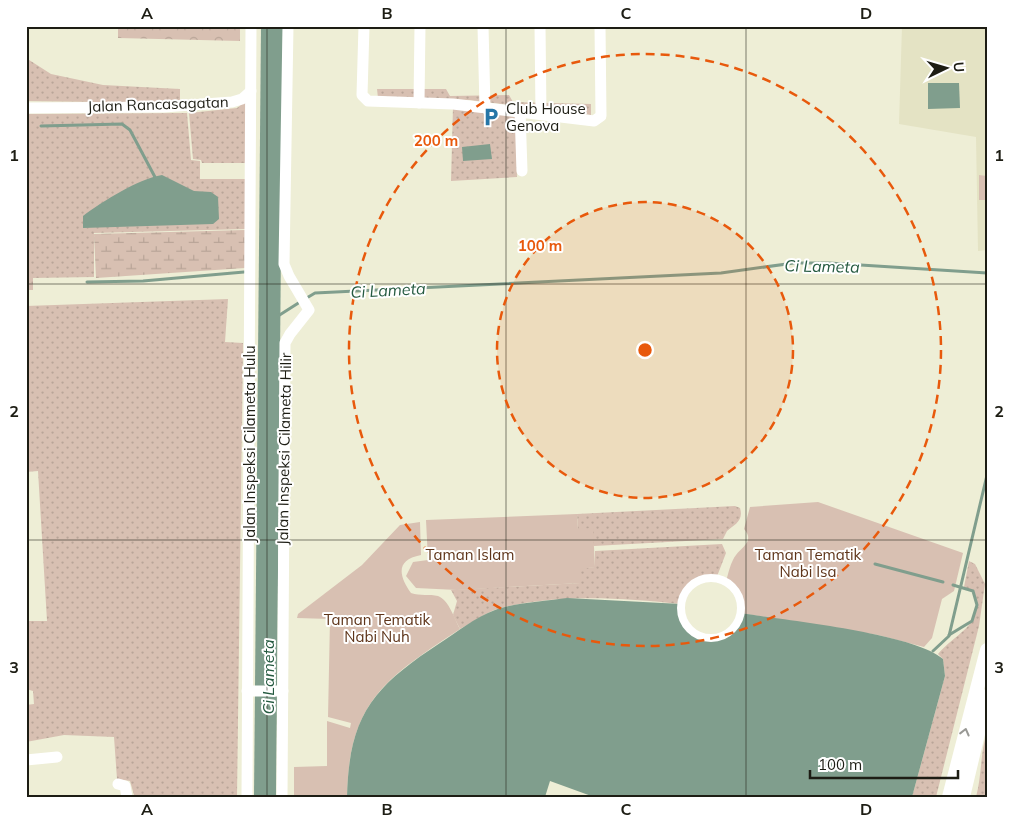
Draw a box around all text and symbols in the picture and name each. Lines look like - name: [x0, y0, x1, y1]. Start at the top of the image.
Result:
- text: A: [141, 3, 153, 23]
- text: B: [381, 3, 393, 23]
- text: C: [621, 3, 632, 23]
- text: D: [860, 3, 872, 23]
- north arrow: [920, 42, 970, 92]
- text: U: [950, 61, 968, 73]
- street label: Jalan Rancasagatan: [87, 92, 229, 116]
- place label: Club House Genova: [506, 99, 586, 135]
- parking icon: Club House Genova: [480, 106, 502, 128]
- text: 200 m: [414, 131, 458, 150]
- text: 1: [9, 145, 19, 165]
- text: 1: [994, 145, 1004, 165]
- text: 100 m: [518, 236, 562, 255]
- water label: Ci Lameta: [784, 255, 860, 277]
- water label: Ci Lameta: [350, 278, 426, 302]
- centre of rings: [636, 341, 654, 359]
- street label: Jalan Inspeksi Cilameta Hulu: [240, 345, 259, 543]
- street label: Jalan Inspeksi Cilameta Hilir: [273, 352, 295, 545]
- text: 2: [9, 401, 19, 421]
- text: 2: [994, 401, 1004, 421]
- park label: Taman Islam: [426, 545, 514, 564]
- park label: Taman Tematik Nabi Isa: [755, 545, 862, 581]
- park label: Taman Tematik Nabi Nuh: [324, 610, 431, 646]
- water label: Ci Lameta: [258, 639, 278, 715]
- text: 3: [9, 657, 19, 677]
- text: 3: [994, 657, 1004, 677]
- one-way arrow: [959, 728, 970, 737]
- scale bar: [810, 748, 958, 780]
- text: 100 m: [818, 755, 862, 774]
- text: A: [141, 799, 153, 819]
- text: B: [381, 799, 393, 819]
- text: C: [621, 799, 632, 819]
- text: D: [860, 799, 872, 819]

